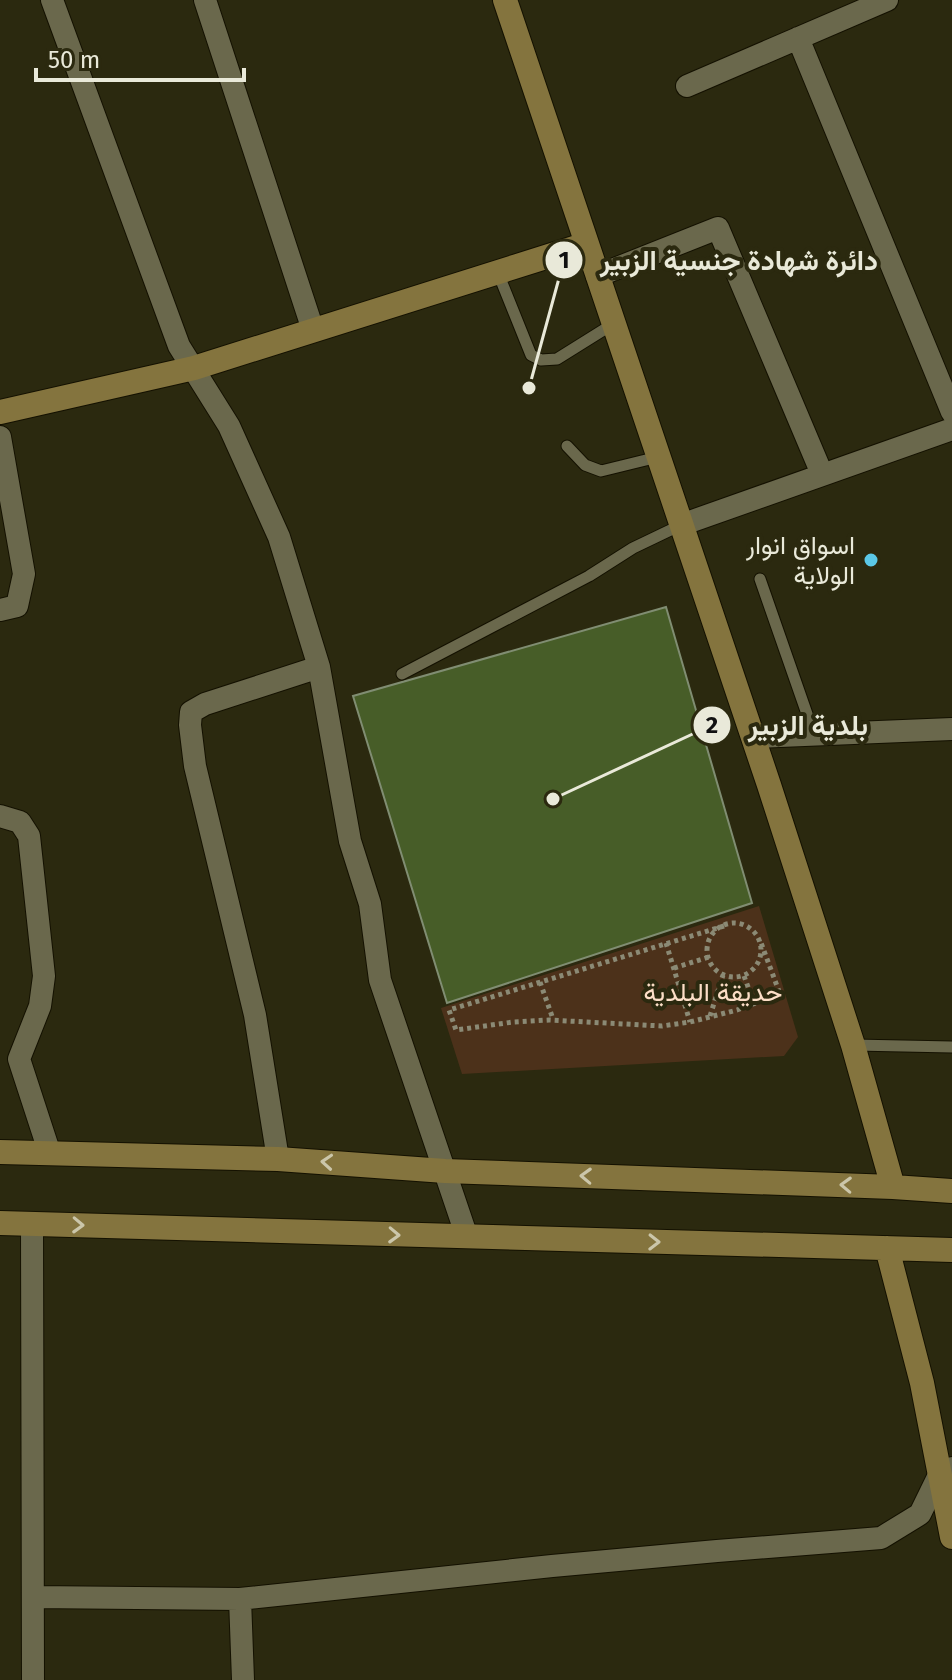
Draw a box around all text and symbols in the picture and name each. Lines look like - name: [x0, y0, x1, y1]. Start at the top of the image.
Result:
- scale bar: [36, 32, 244, 82]
- text: 50 m: [48, 46, 100, 74]
- callout: دائرة شهادة جنسية الزبير: [544, 234, 894, 286]
- text: دائرة شهادة جنسية الزبير: [599, 244, 878, 278]
- text: 1: [558, 246, 570, 274]
- place label: اسواق انوار الولاية: [745, 530, 855, 591]
- marker: اسواق انوار الولاية: [862, 551, 880, 569]
- callout: بلدية الزبير: [692, 699, 884, 751]
- text: بلدية الزبير: [747, 709, 868, 743]
- text: 2: [706, 711, 718, 739]
- park label: حديقة البلدية: [644, 977, 782, 1008]
- one-way arrow: [320, 1154, 333, 1171]
- one-way arrow: [579, 1167, 592, 1184]
- one-way arrow: [839, 1177, 852, 1194]
- one-way arrow: [72, 1217, 85, 1234]
- one-way arrow: [388, 1227, 401, 1244]
- one-way arrow: [648, 1233, 661, 1251]

